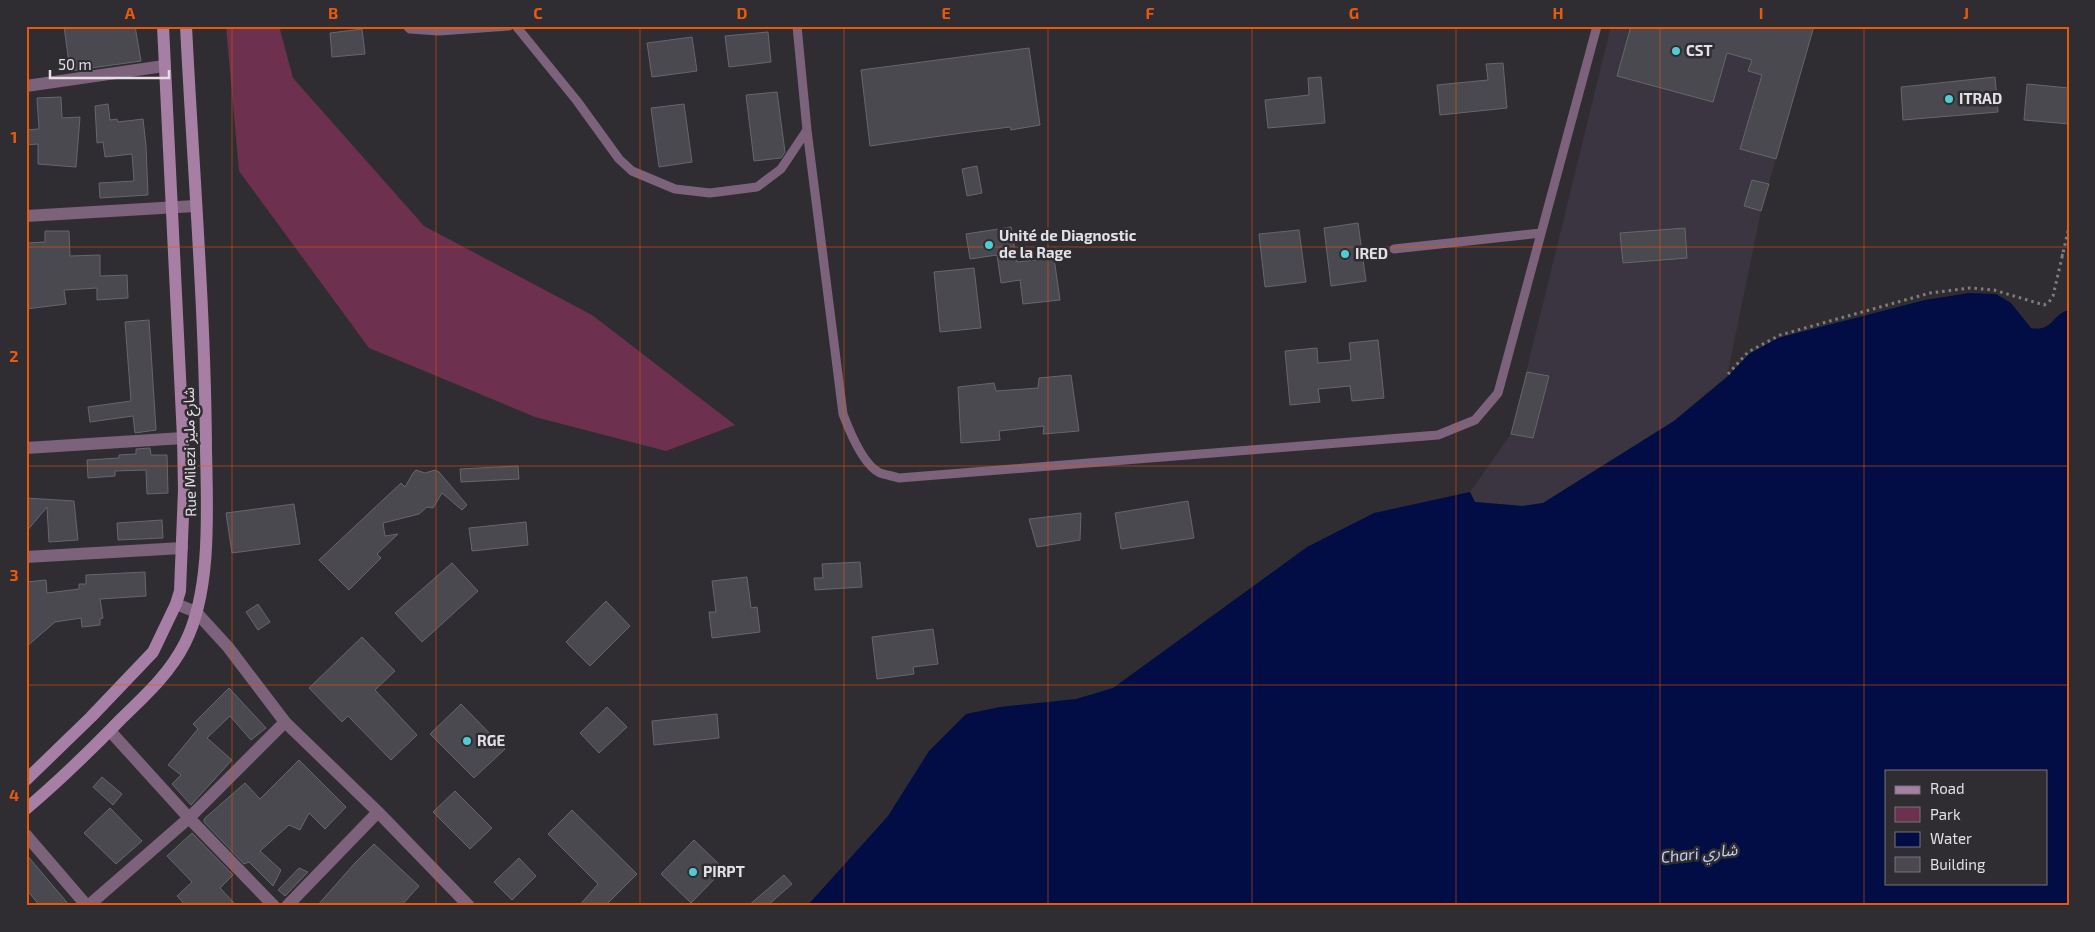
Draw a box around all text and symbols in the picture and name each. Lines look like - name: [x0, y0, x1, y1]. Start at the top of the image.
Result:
- text: A: [125, 3, 136, 22]
- text: B: [328, 3, 338, 22]
- text: C: [533, 3, 543, 22]
- text: D: [737, 3, 748, 22]
- text: E: [941, 3, 951, 22]
- text: F: [1146, 3, 1155, 22]
- text: G: [1349, 3, 1359, 22]
- text: H: [1552, 3, 1564, 22]
- text: I: [1759, 3, 1763, 22]
- text: J: [1963, 3, 1969, 22]
- place label: CST: [1686, 41, 1713, 59]
- marker: CST: [1670, 45, 1682, 57]
- scale bar: [50, 48, 169, 80]
- text: 50 m: [58, 55, 92, 73]
- place label: ITRAD: [1959, 89, 2002, 107]
- marker: ITRAD: [1943, 93, 1955, 105]
- text: 1: [11, 127, 17, 146]
- place label: Unité de Diagnostic de la Rage: [999, 226, 1137, 261]
- marker: Unité de Diagnostic de la Rage: [983, 239, 995, 251]
- place label: IRED: [1355, 244, 1388, 262]
- marker: IRED: [1339, 248, 1351, 260]
- text: 2: [9, 346, 19, 365]
- street label: Rue Milezi شارع مليز: [179, 387, 203, 517]
- text: 3: [9, 565, 19, 584]
- place label: RGE: [477, 731, 505, 749]
- marker: RGE: [461, 735, 473, 747]
- legend: [1885, 770, 2048, 884]
- text: Road: [1930, 779, 1965, 797]
- text: 4: [9, 785, 19, 804]
- text: Park: [1930, 805, 1961, 823]
- text: Water: [1930, 829, 1972, 847]
- water label: Chari شاري: [1660, 839, 1739, 871]
- text: Building: [1930, 855, 1986, 873]
- place label: PIRPT: [703, 862, 745, 880]
- marker: PIRPT: [687, 866, 699, 878]

